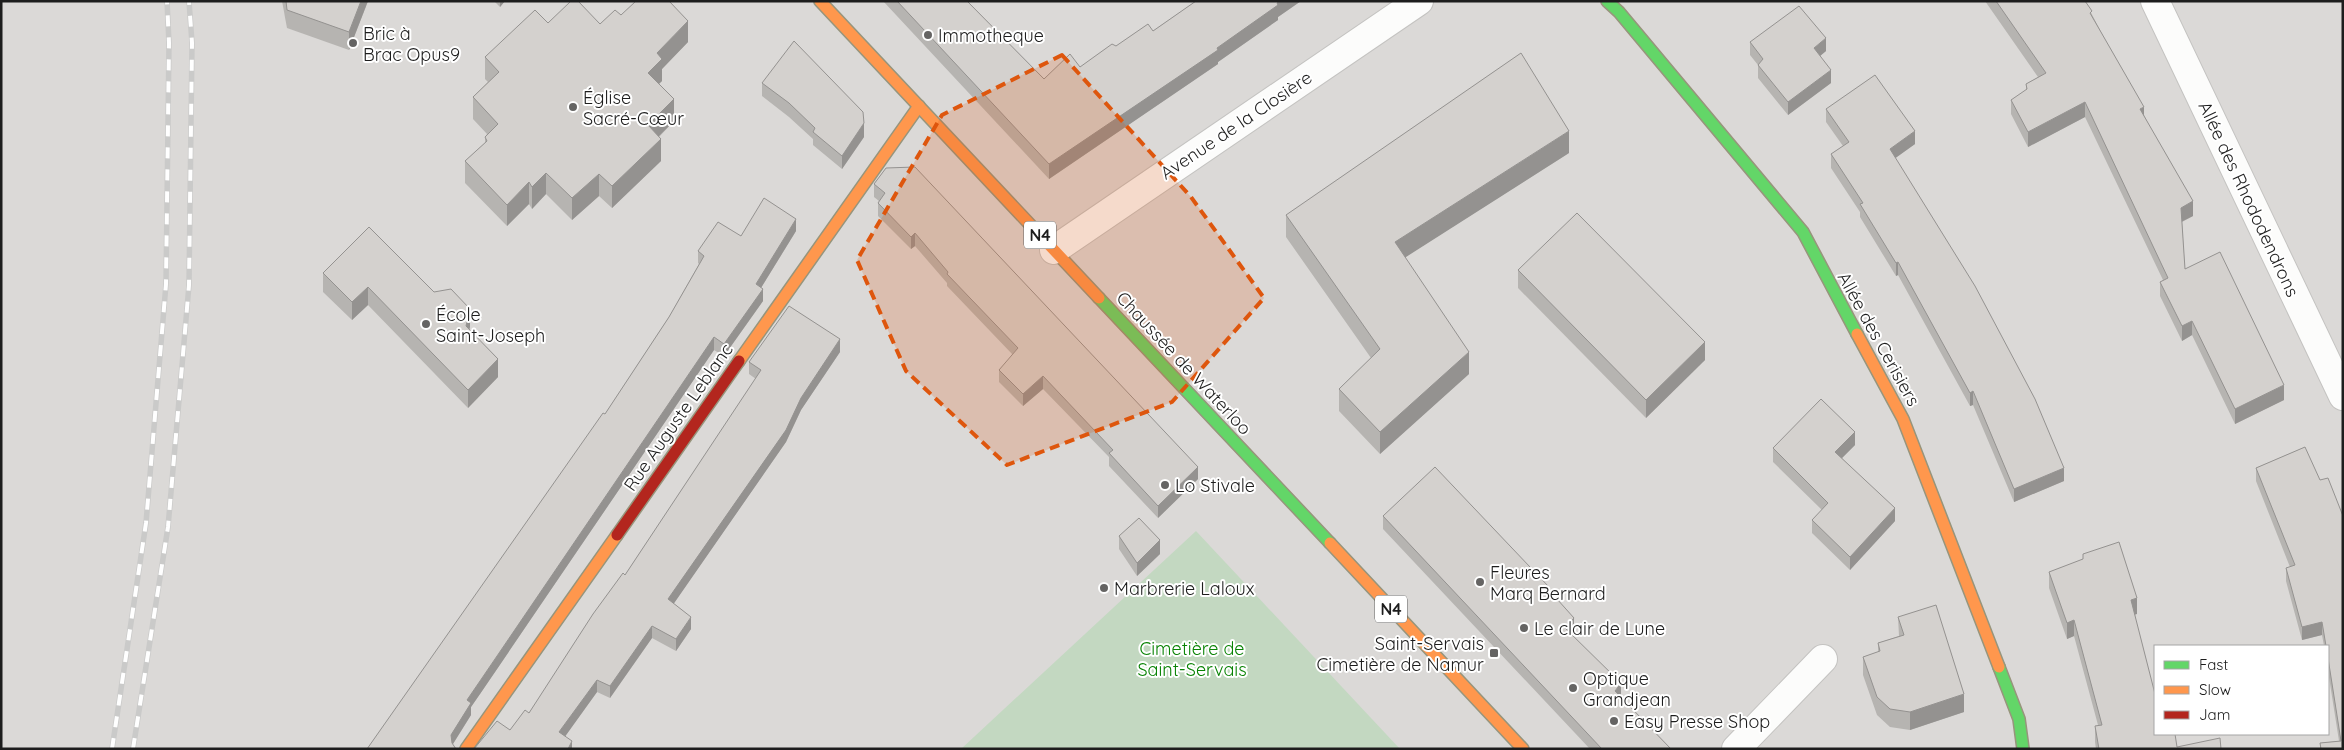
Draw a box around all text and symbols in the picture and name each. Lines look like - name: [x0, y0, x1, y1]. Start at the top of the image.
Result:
- place label: Bric à Brac Opus9: [363, 22, 460, 66]
- place label: Immotheque: [938, 24, 1044, 47]
- marker: Immotheque: [922, 29, 934, 41]
- marker: Bric à Brac Opus9: [347, 37, 359, 49]
- street label: Avenue de la Closière: [1156, 66, 1316, 184]
- place label: Église Sacré-Cœur: [583, 86, 684, 130]
- street label: Allée des Rhododendrons: [2194, 98, 2304, 300]
- marker: Église Sacré-Cœur: [567, 101, 579, 113]
- road number: N4: [1024, 222, 1056, 248]
- street label: Allée des Cerisiers: [1833, 268, 1925, 410]
- street label: Chaussée de Waterloo: [1111, 286, 1257, 440]
- place label: École Saint-Joseph: [436, 303, 545, 347]
- marker: École Saint-Joseph: [420, 318, 432, 330]
- street label: Rue Auguste Leblanc: [618, 339, 738, 495]
- place label: Lo Stivale: [1175, 474, 1255, 497]
- marker: Lo Stivale: [1159, 479, 1171, 491]
- place label: Fleures Marq Bernard: [1490, 561, 1606, 605]
- marker: Fleures Marq Bernard: [1474, 576, 1486, 588]
- place label: Marbrerie Laloux: [1114, 577, 1255, 600]
- marker: Marbrerie Laloux: [1098, 582, 1110, 594]
- road number: N4: [1375, 596, 1407, 622]
- place label: Le clair de Lune: [1534, 617, 1665, 640]
- marker: Le clair de Lune: [1518, 622, 1530, 634]
- place label: Saint-Servais Cimetière de Namur: [1316, 632, 1484, 676]
- park label: Cimetière de Saint-Servais: [1137, 637, 1247, 681]
- legend: [2154, 645, 2329, 735]
- marker: Saint-Servais Cimetière de Namur: [1488, 647, 1500, 659]
- text: Fast: [2199, 655, 2228, 674]
- place label: Optique Grandjean: [1583, 667, 1671, 711]
- text: Slow: [2199, 680, 2231, 699]
- marker: Optique Grandjean: [1567, 682, 1579, 694]
- text: Jam: [2199, 705, 2230, 724]
- place label: Easy Presse Shop: [1624, 710, 1770, 733]
- marker: Easy Presse Shop: [1608, 715, 1620, 727]

